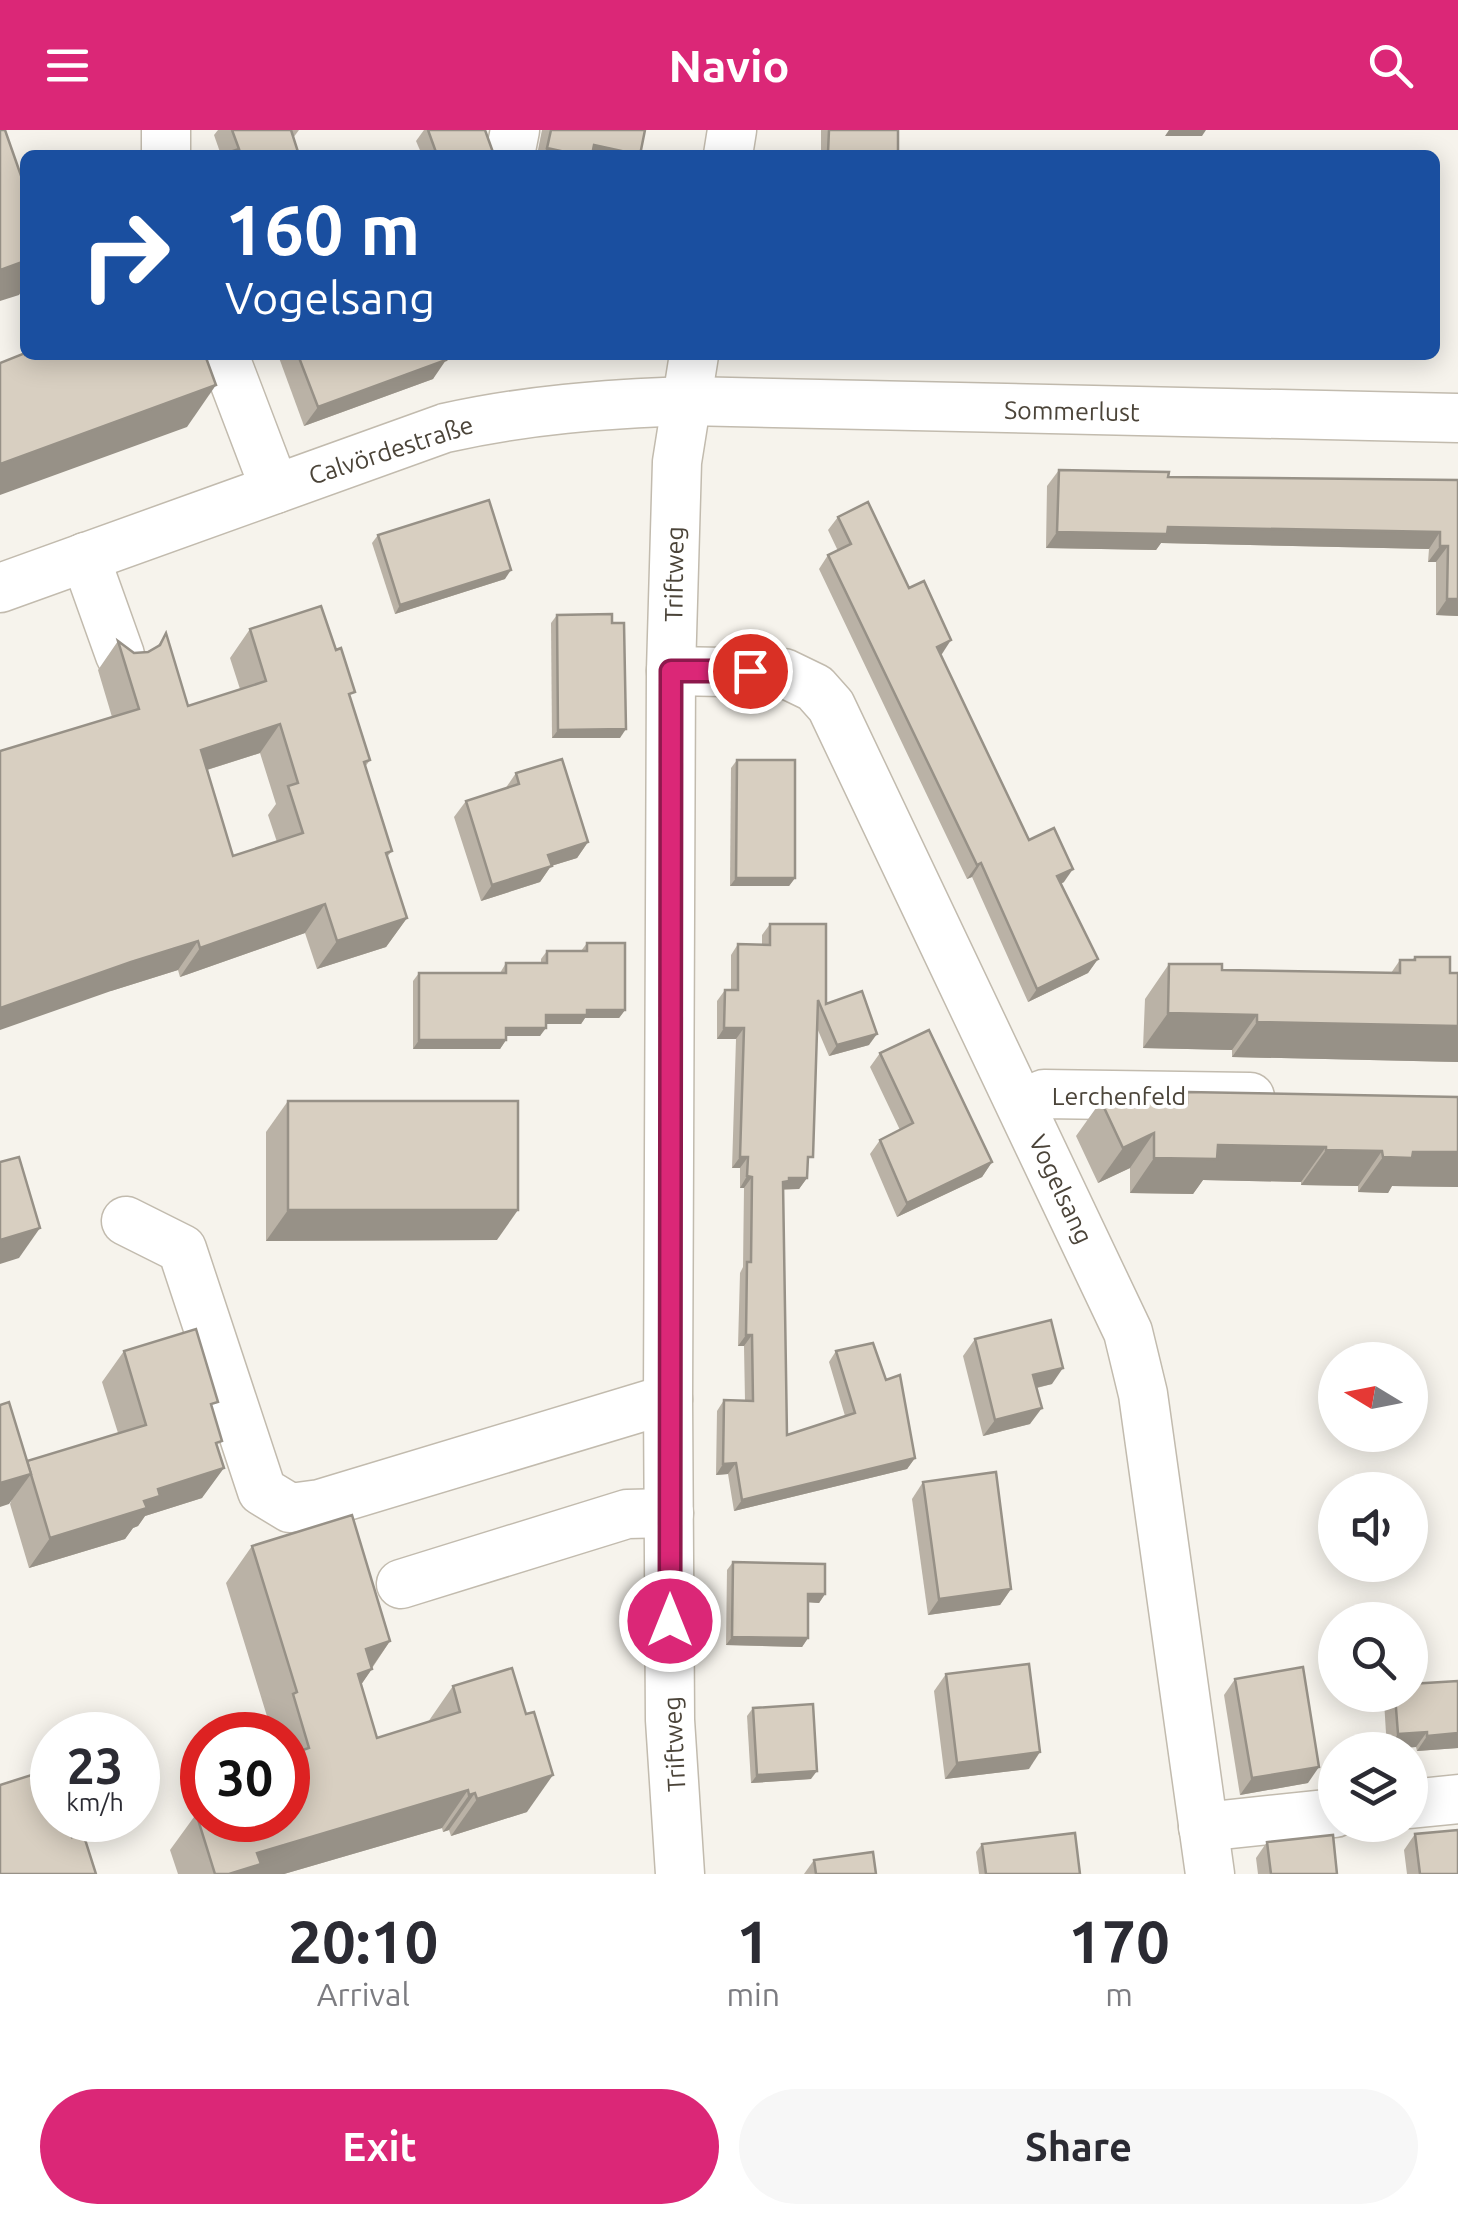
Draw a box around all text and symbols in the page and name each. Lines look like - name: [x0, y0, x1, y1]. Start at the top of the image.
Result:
- icon: menu: [40, 38, 95, 93]
- icon: search: [1363, 38, 1418, 93]
- text: Navio: [668, 40, 790, 91]
- icon: right: [60, 190, 190, 320]
- text: 160 m: [225, 190, 420, 268]
- text: Vogelsang: [225, 272, 435, 323]
- street label: Sommerlust: [1004, 396, 1140, 426]
- street label: Calvördestraße: [305, 410, 477, 490]
- street label: Triftweg: [659, 526, 689, 622]
- pin: [708, 629, 793, 714]
- icon: arrive: [723, 644, 778, 699]
- street label: Lerchenfeld: [1052, 1082, 1186, 1110]
- street label: Vogelsang: [1024, 1130, 1098, 1248]
- north arrow: [1318, 1342, 1428, 1452]
- map controls: [1318, 1342, 1428, 1842]
- button: sound: [1318, 1472, 1428, 1582]
- position arrow: [618, 1569, 722, 1673]
- button: search: [1318, 1602, 1428, 1712]
- street label: Triftweg: [658, 1696, 690, 1792]
- speed limit sign: 30: [180, 1712, 310, 1842]
- button: layers: [1318, 1732, 1428, 1842]
- text: 23: [67, 1737, 123, 1793]
- text: km/h: [66, 1788, 124, 1816]
- text: 20:10: [288, 1907, 438, 1974]
- text: 1: [736, 1907, 770, 1974]
- text: 170: [1068, 1907, 1170, 1974]
- text: Arrival: [317, 1976, 410, 2012]
- text: min: [726, 1976, 780, 2012]
- text: m: [1105, 1976, 1133, 2012]
- button: Exit: [40, 2089, 719, 2204]
- button: Share: [739, 2089, 1418, 2204]

